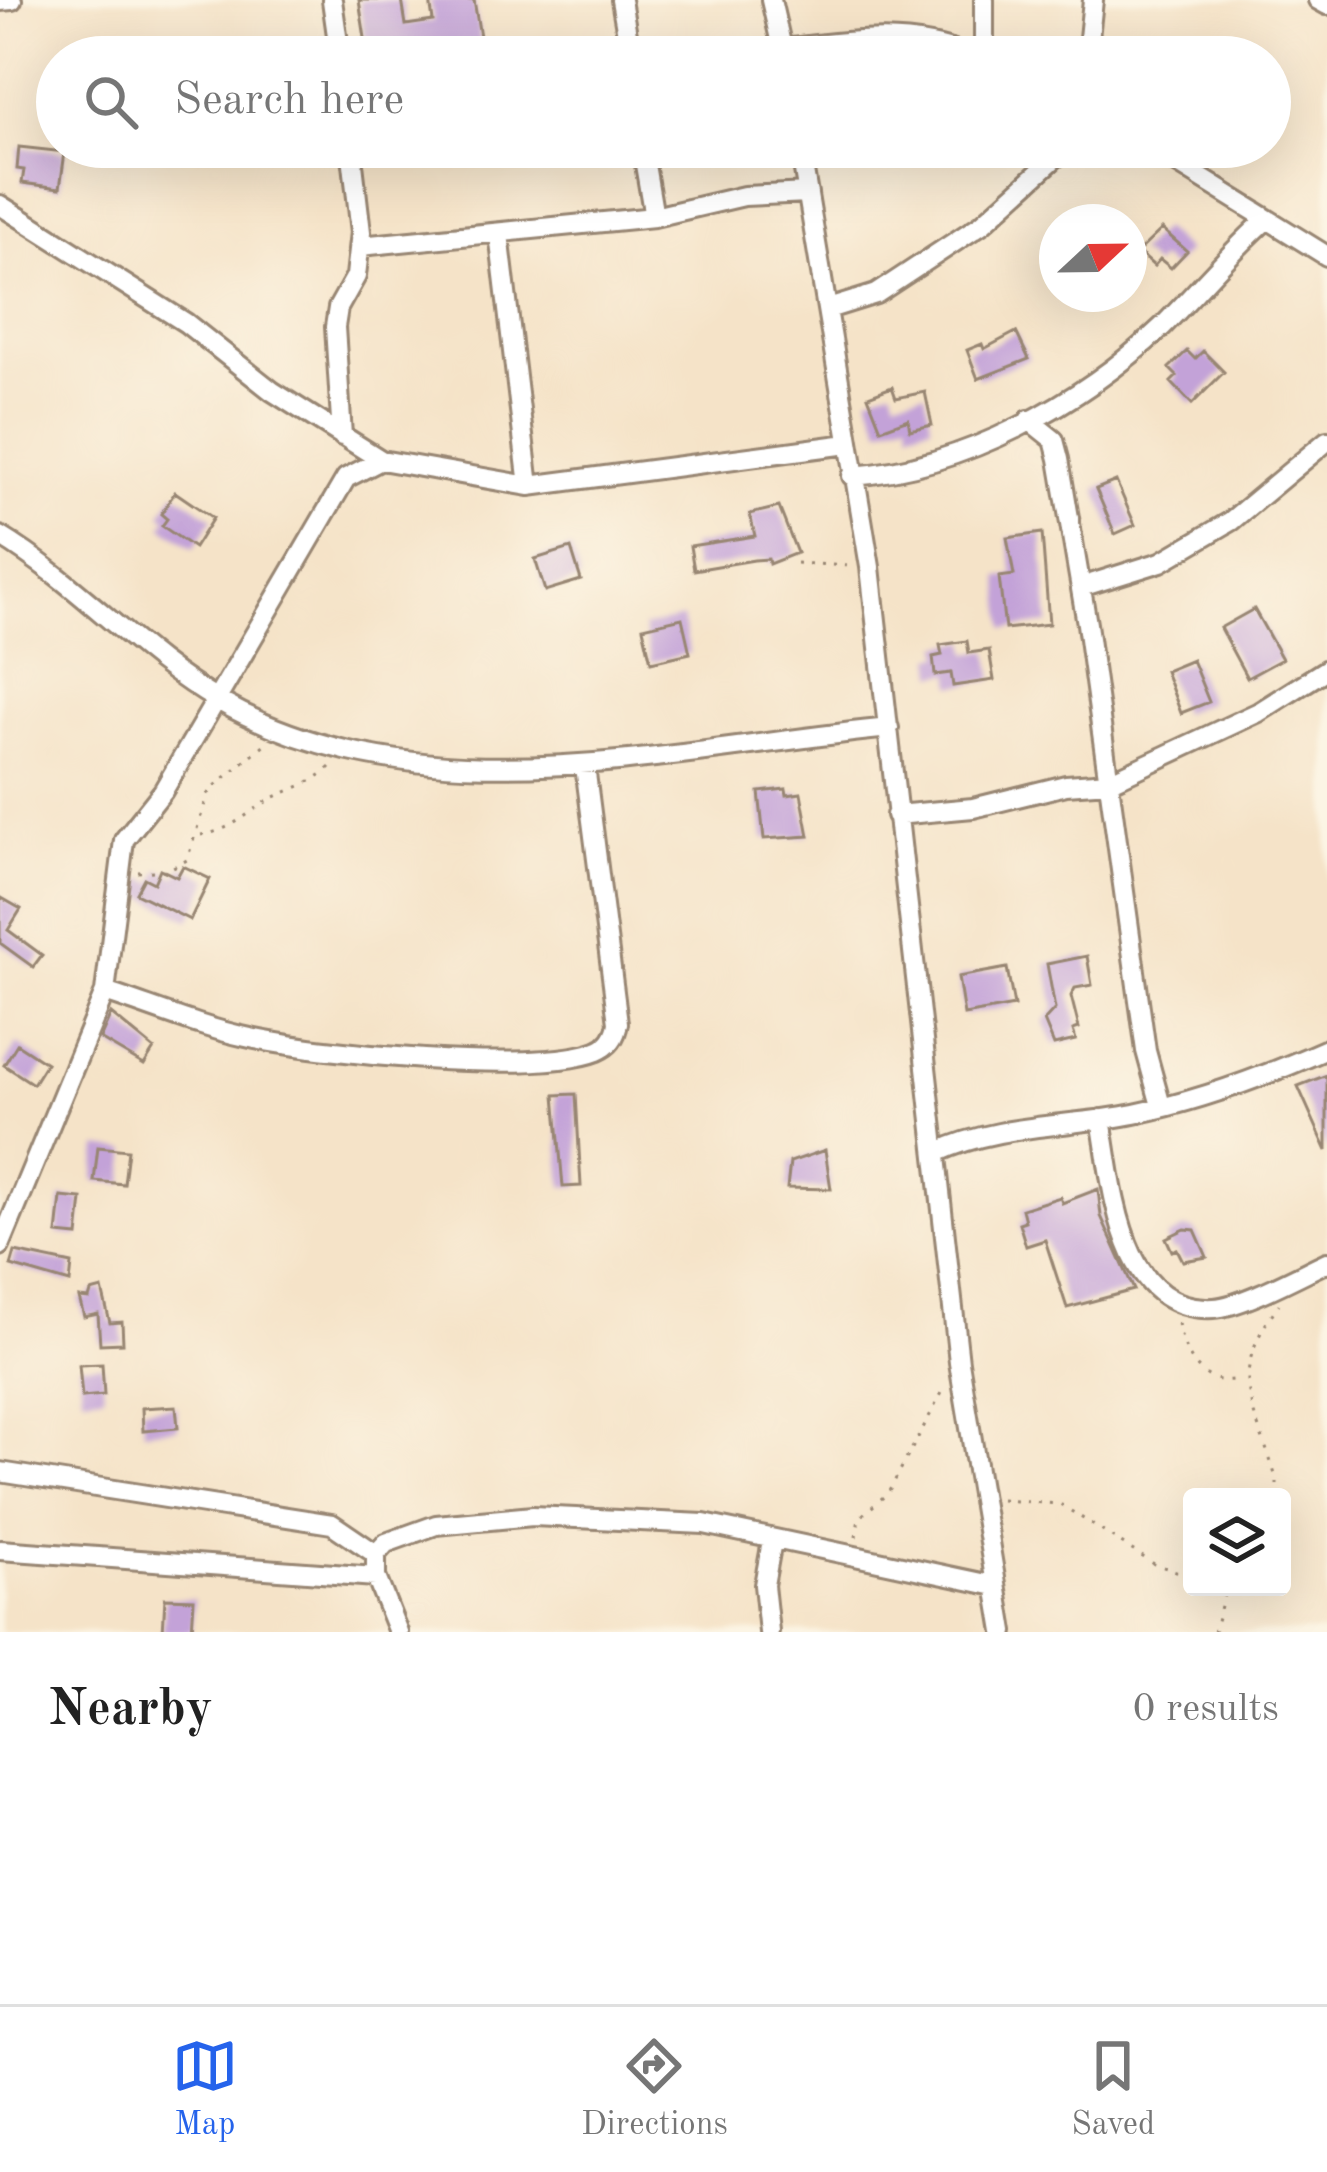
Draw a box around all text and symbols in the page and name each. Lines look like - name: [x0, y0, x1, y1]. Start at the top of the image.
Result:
- search box: [36, 36, 1291, 168]
- icon: search: [78, 69, 144, 135]
- text: Search here: [174, 79, 404, 124]
- north arrow: [1039, 204, 1147, 312]
- map controls: [1183, 1488, 1291, 1596]
- button: layers: [1183, 1488, 1291, 1596]
- text: Nearby: [48, 1685, 213, 1736]
- text: 0 results: [1133, 1690, 1279, 1729]
- tab: Map: [172, 2033, 238, 2146]
- tab: Directions: [581, 2033, 728, 2146]
- tab: Saved: [1071, 2033, 1155, 2146]

